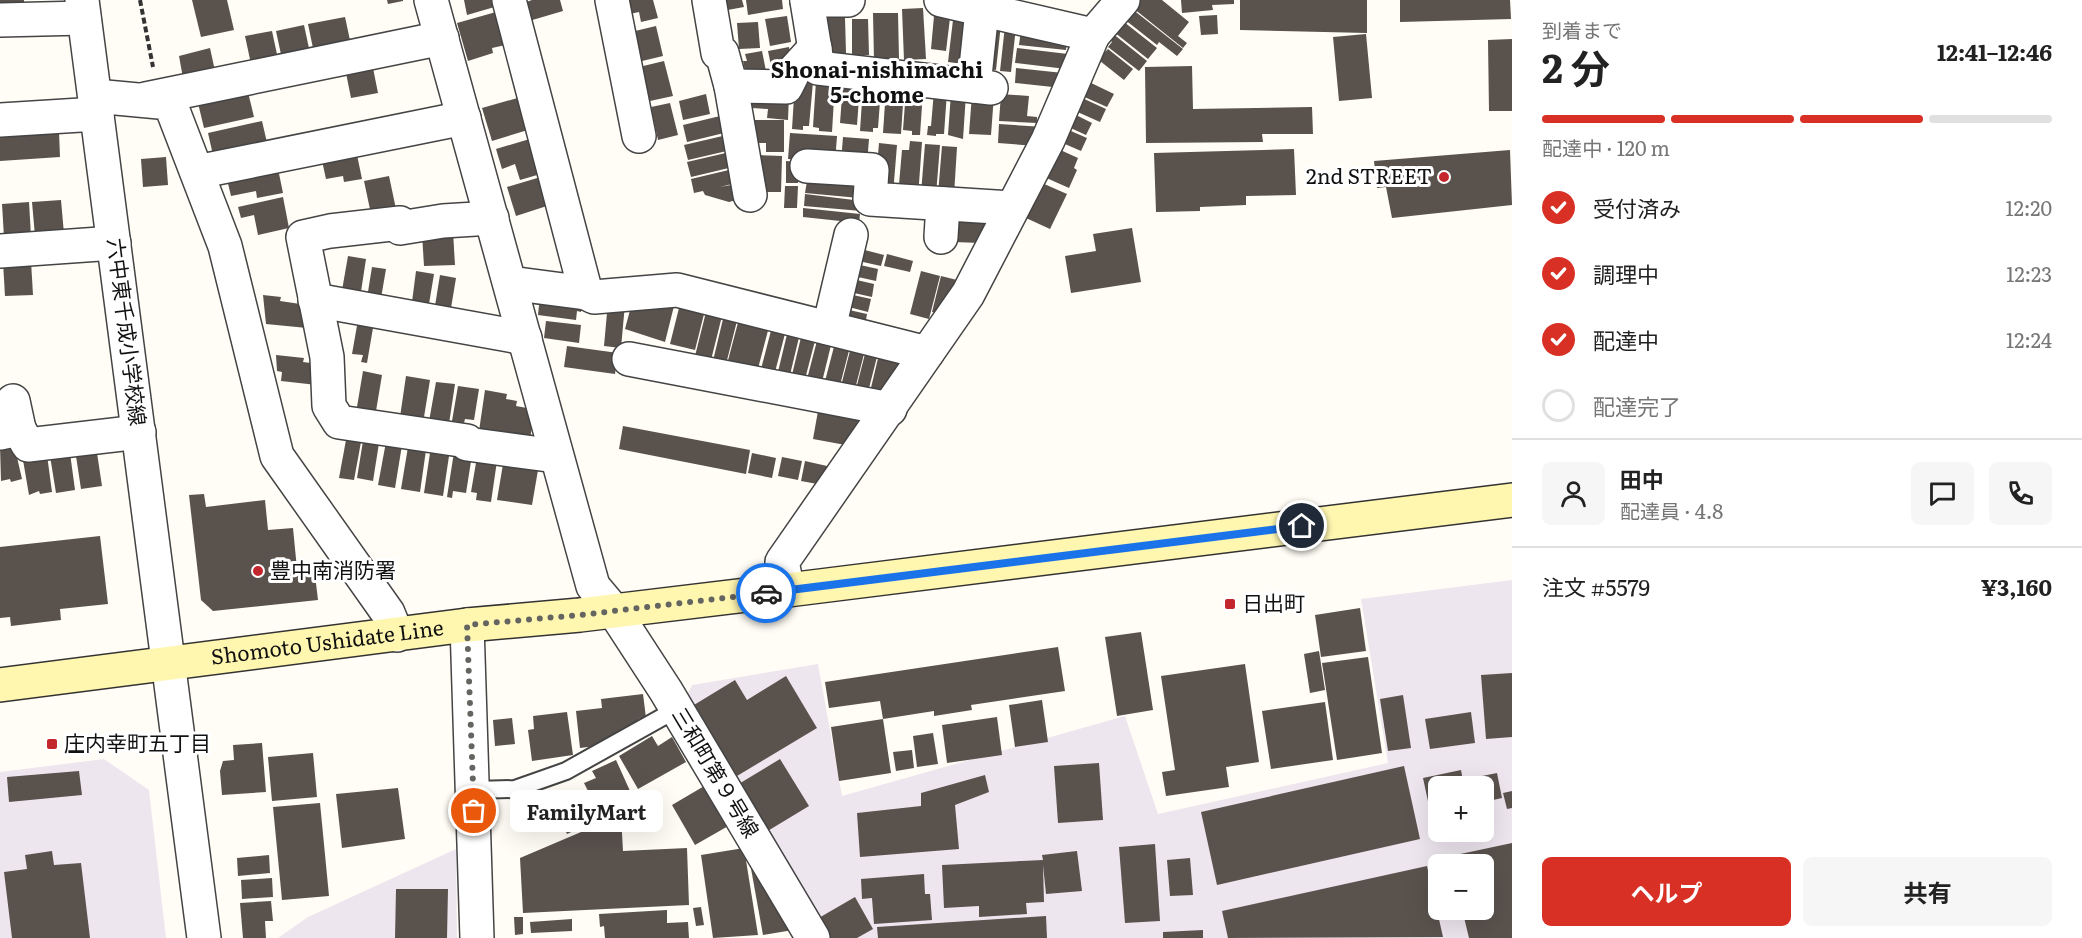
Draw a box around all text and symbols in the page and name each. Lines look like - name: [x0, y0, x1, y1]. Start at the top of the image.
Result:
- text: 到着まで: [1542, 14, 1622, 44]
- text: 12:41–12:46: [1937, 35, 2052, 68]
- text: 2 分: [1542, 37, 1610, 95]
- district label: Shonai-nishimachi 5-chome: [771, 52, 983, 110]
- text: 配達中 · 120 m: [1542, 132, 1670, 162]
- place label: 2nd STREET: [1306, 159, 1432, 190]
- marker: 2nd STREET: [1437, 170, 1451, 184]
- icon: check: [1542, 191, 1575, 224]
- text: 受付済み: [1593, 191, 1681, 224]
- text: 12:20: [2006, 192, 2052, 222]
- street label: 六中東千成小学校線: [102, 236, 155, 427]
- icon: check: [1542, 257, 1575, 290]
- text: 調理中: [1593, 257, 1659, 290]
- text: 12:23: [2006, 258, 2052, 288]
- icon: check: [1542, 323, 1575, 356]
- text: 配達中: [1593, 323, 1659, 356]
- text: 12:24: [2006, 324, 2052, 354]
- text: 配達完了: [1593, 389, 1681, 422]
- button: person: [1542, 462, 1605, 525]
- text: 田中: [1620, 462, 1664, 495]
- button: chat: [1911, 462, 1974, 525]
- button: phone: [1989, 462, 2052, 525]
- text: 配達員 · 4.8: [1620, 495, 1723, 525]
- pin: [1276, 500, 1327, 551]
- icon: home: [1285, 509, 1318, 542]
- place label: 豊中南消防署: [270, 553, 396, 584]
- courier: [736, 563, 796, 623]
- marker: 豊中南消防署: [251, 564, 265, 578]
- text: 注文 #5579: [1542, 570, 1650, 603]
- text: ¥3,160: [1981, 570, 2052, 603]
- icon: car: [750, 577, 783, 610]
- place label: 日出町: [1242, 586, 1305, 617]
- marker: 日出町: [1223, 597, 1237, 611]
- street label: Shomoto Ushidate Line: [209, 610, 445, 671]
- street label: 三和町第９号線: [666, 701, 768, 843]
- place label: 庄内幸町五丁目: [64, 726, 211, 757]
- marker: 庄内幸町五丁目: [45, 737, 59, 751]
- map controls: [1428, 776, 1494, 920]
- button: +: [1428, 776, 1494, 842]
- pin: [448, 785, 499, 836]
- callout: FamilyMart: [510, 790, 663, 832]
- icon: bag: [457, 794, 490, 827]
- text: FamilyMart: [527, 796, 646, 826]
- button: −: [1428, 854, 1494, 920]
- button: ヘルプ: [1542, 857, 1791, 926]
- button: 共有: [1803, 857, 2052, 926]

